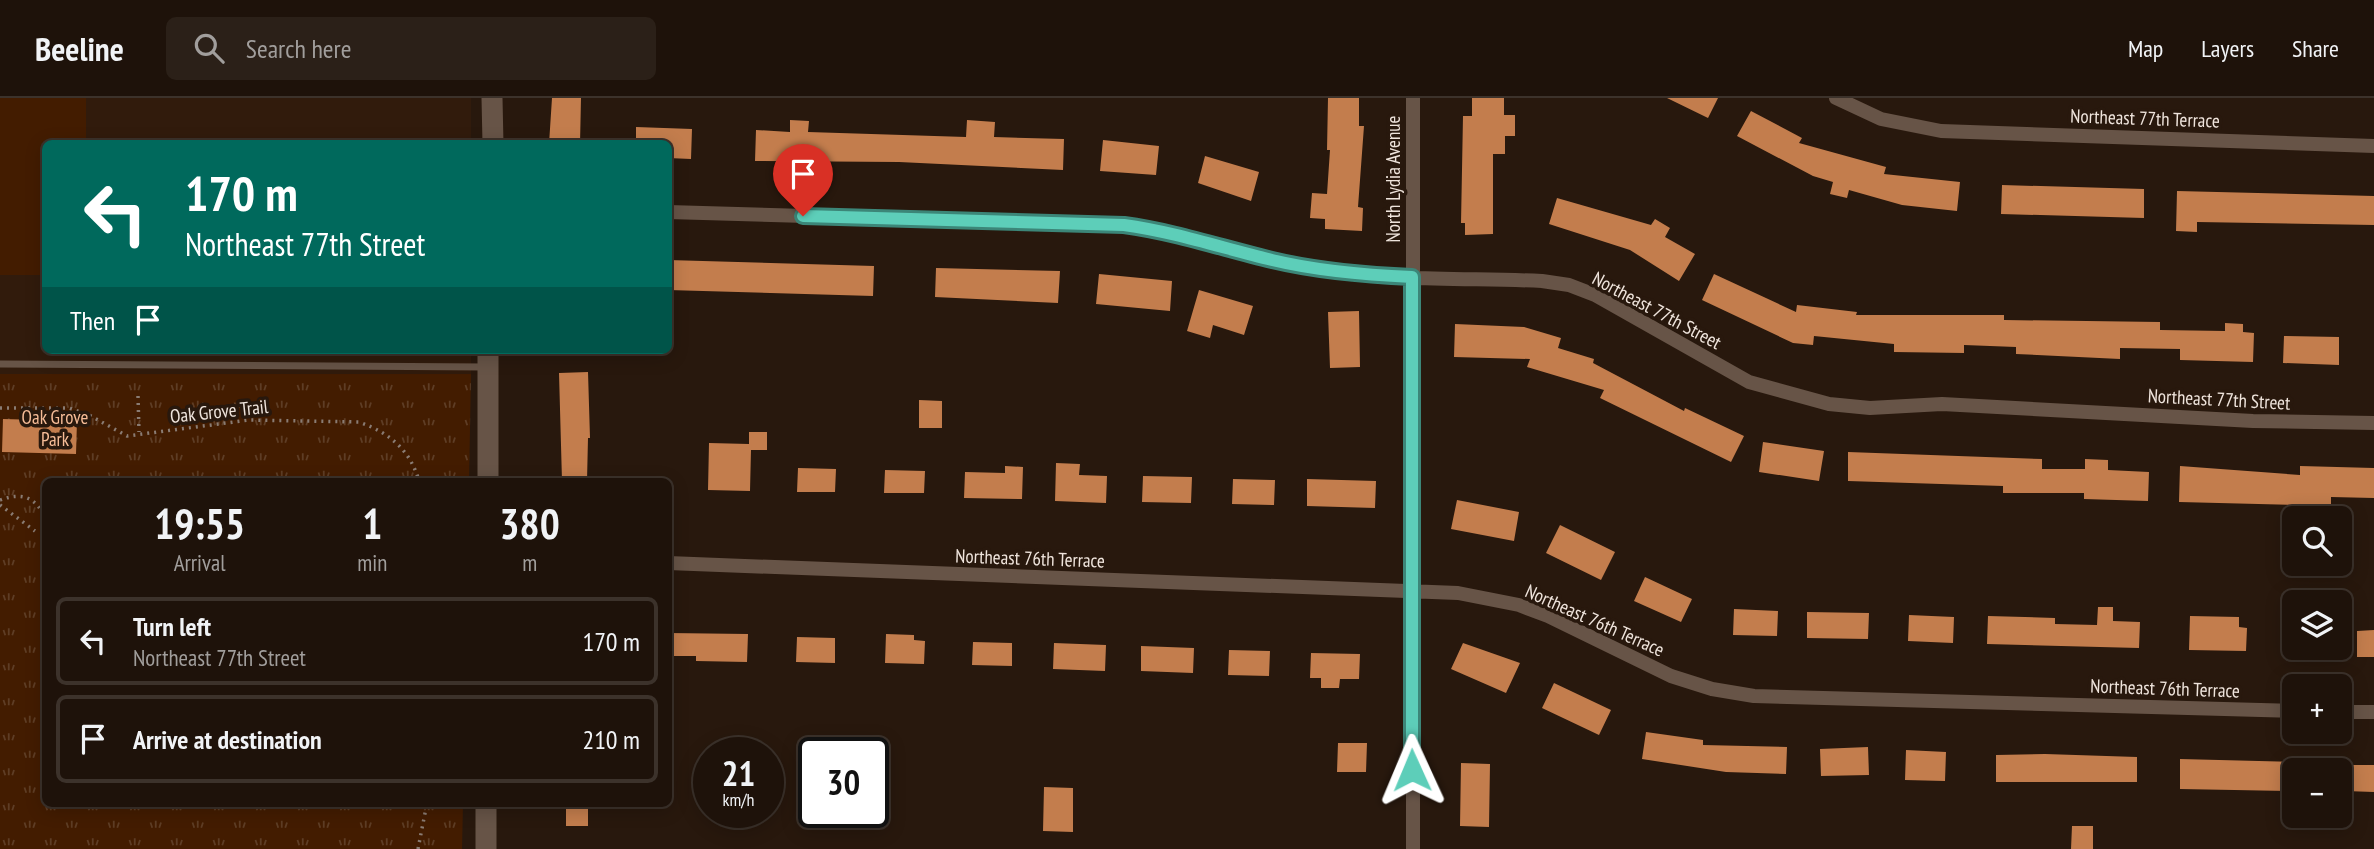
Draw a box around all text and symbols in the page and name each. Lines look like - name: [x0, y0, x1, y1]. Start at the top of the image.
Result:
- search box: [166, 17, 656, 80]
- text: Beeline: [35, 27, 124, 70]
- icon: search: [190, 29, 228, 67]
- text: Search here: [246, 32, 351, 65]
- text: Map: [2128, 33, 2163, 64]
- text: Layers: [2201, 33, 2254, 64]
- text: Share: [2292, 33, 2339, 64]
- street label: Northeast 77th Terrace: [2070, 103, 2220, 133]
- street label: North Lydia Avenue: [1381, 115, 1405, 242]
- pin: [773, 144, 833, 216]
- icon: arrive: [784, 155, 822, 193]
- text: 170 m: [185, 161, 298, 225]
- icon: left: [70, 168, 161, 259]
- text: Northeast 77th Street: [185, 223, 425, 265]
- street label: Northeast 77th Street: [1588, 266, 1726, 354]
- icon: arrive: [129, 301, 167, 339]
- text: Then: [70, 304, 115, 337]
- street label: Northeast 77th Street: [2147, 383, 2292, 415]
- street label: Oak Grove Trail: [169, 394, 270, 428]
- park label: Oak Grove Park: [22, 405, 89, 451]
- text: 19:55: [154, 496, 245, 551]
- text: 1: [362, 496, 382, 551]
- text: 380: [500, 496, 560, 551]
- map controls: [2282, 506, 2352, 828]
- button: search: [2282, 506, 2352, 576]
- street label: Northeast 76th Terrace: [955, 543, 1105, 573]
- text: Arrival: [174, 548, 226, 577]
- text: min: [357, 548, 387, 577]
- text: m: [522, 548, 537, 577]
- street label: Northeast 76th Terrace: [1522, 579, 1668, 661]
- button: layers: [2282, 590, 2352, 660]
- text: Turn left: [133, 610, 211, 643]
- icon: left: [74, 622, 112, 660]
- text: 170 m: [582, 625, 640, 658]
- text: Northeast 77th Street: [133, 643, 306, 672]
- street label: Northeast 76th Terrace: [2090, 673, 2240, 703]
- button: +: [2282, 674, 2352, 744]
- icon: arrive: [74, 720, 112, 758]
- text: Arrive at destination: [133, 723, 322, 756]
- text: 210 m: [582, 723, 640, 756]
- position arrow: [1375, 733, 1449, 807]
- speed limit sign: 30: [798, 737, 889, 828]
- text: 21: [722, 750, 755, 796]
- button: −: [2282, 758, 2352, 828]
- text: km/h: [723, 788, 754, 811]

